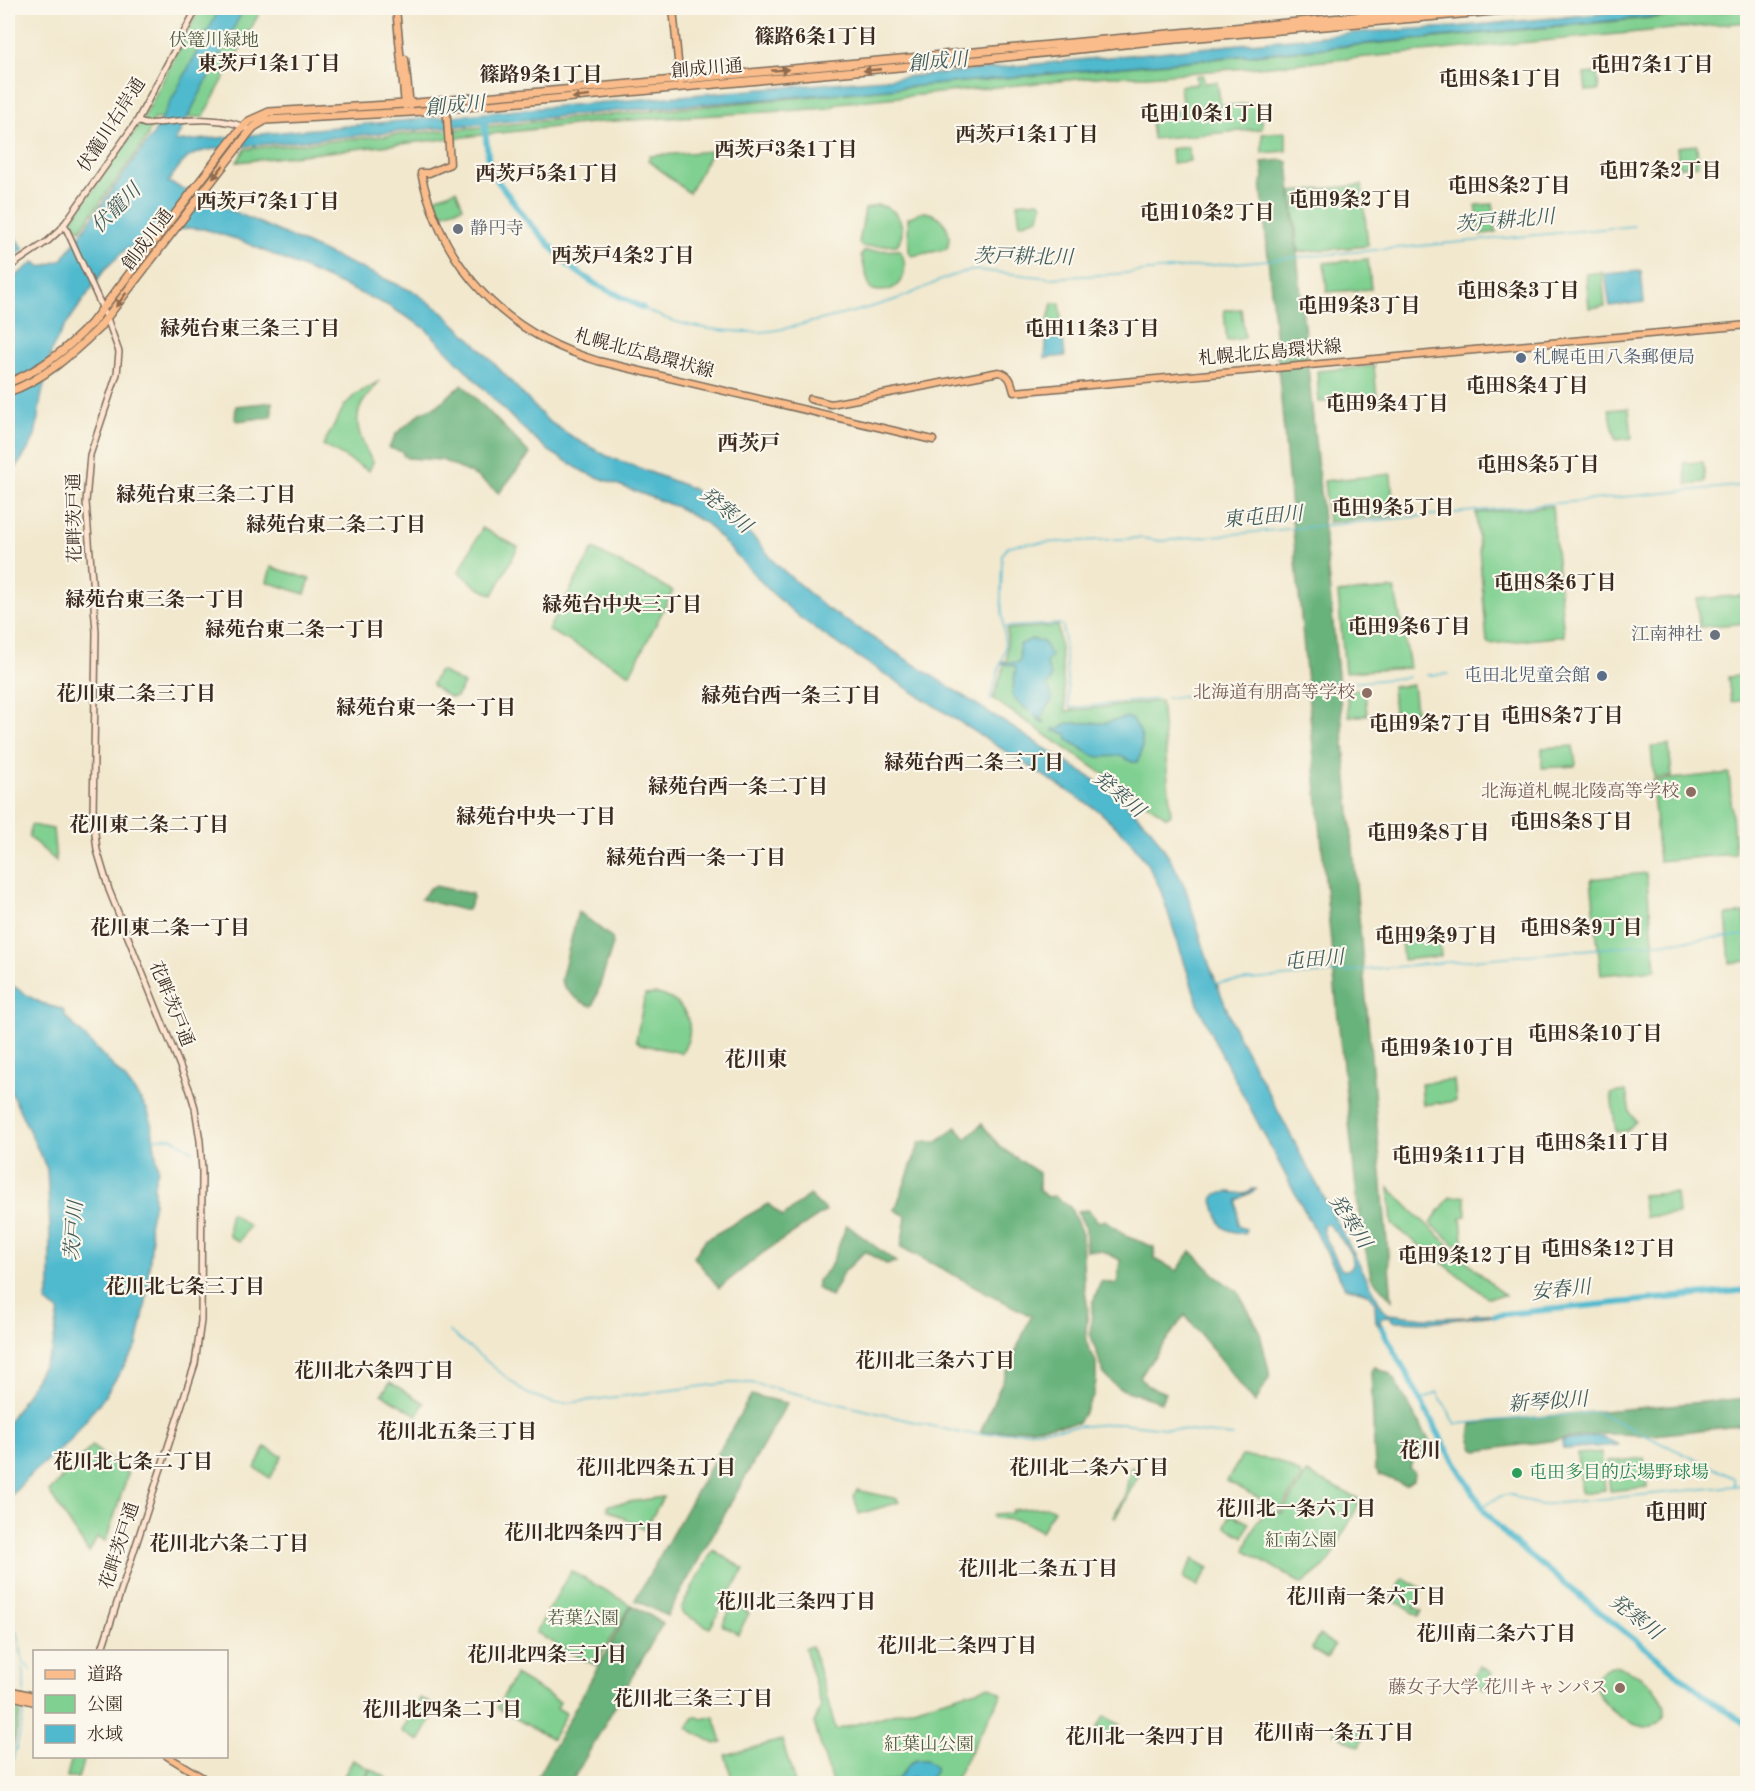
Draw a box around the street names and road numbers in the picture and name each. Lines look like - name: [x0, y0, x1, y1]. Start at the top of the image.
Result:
- street label: 創成川通: [670, 55, 744, 81]
- street label: 伏籠川右岸通: [73, 74, 149, 175]
- street label: 創成川通: [118, 205, 177, 274]
- street label: 札幌北広島環状線: [572, 325, 716, 381]
- street label: 札幌北広島環状線: [1197, 336, 1343, 368]
- street label: 花畔茨戸通: [63, 473, 85, 563]
- street label: 花畔茨戸通: [146, 958, 198, 1049]
- street label: 花畔茨戸通: [96, 1500, 142, 1592]

